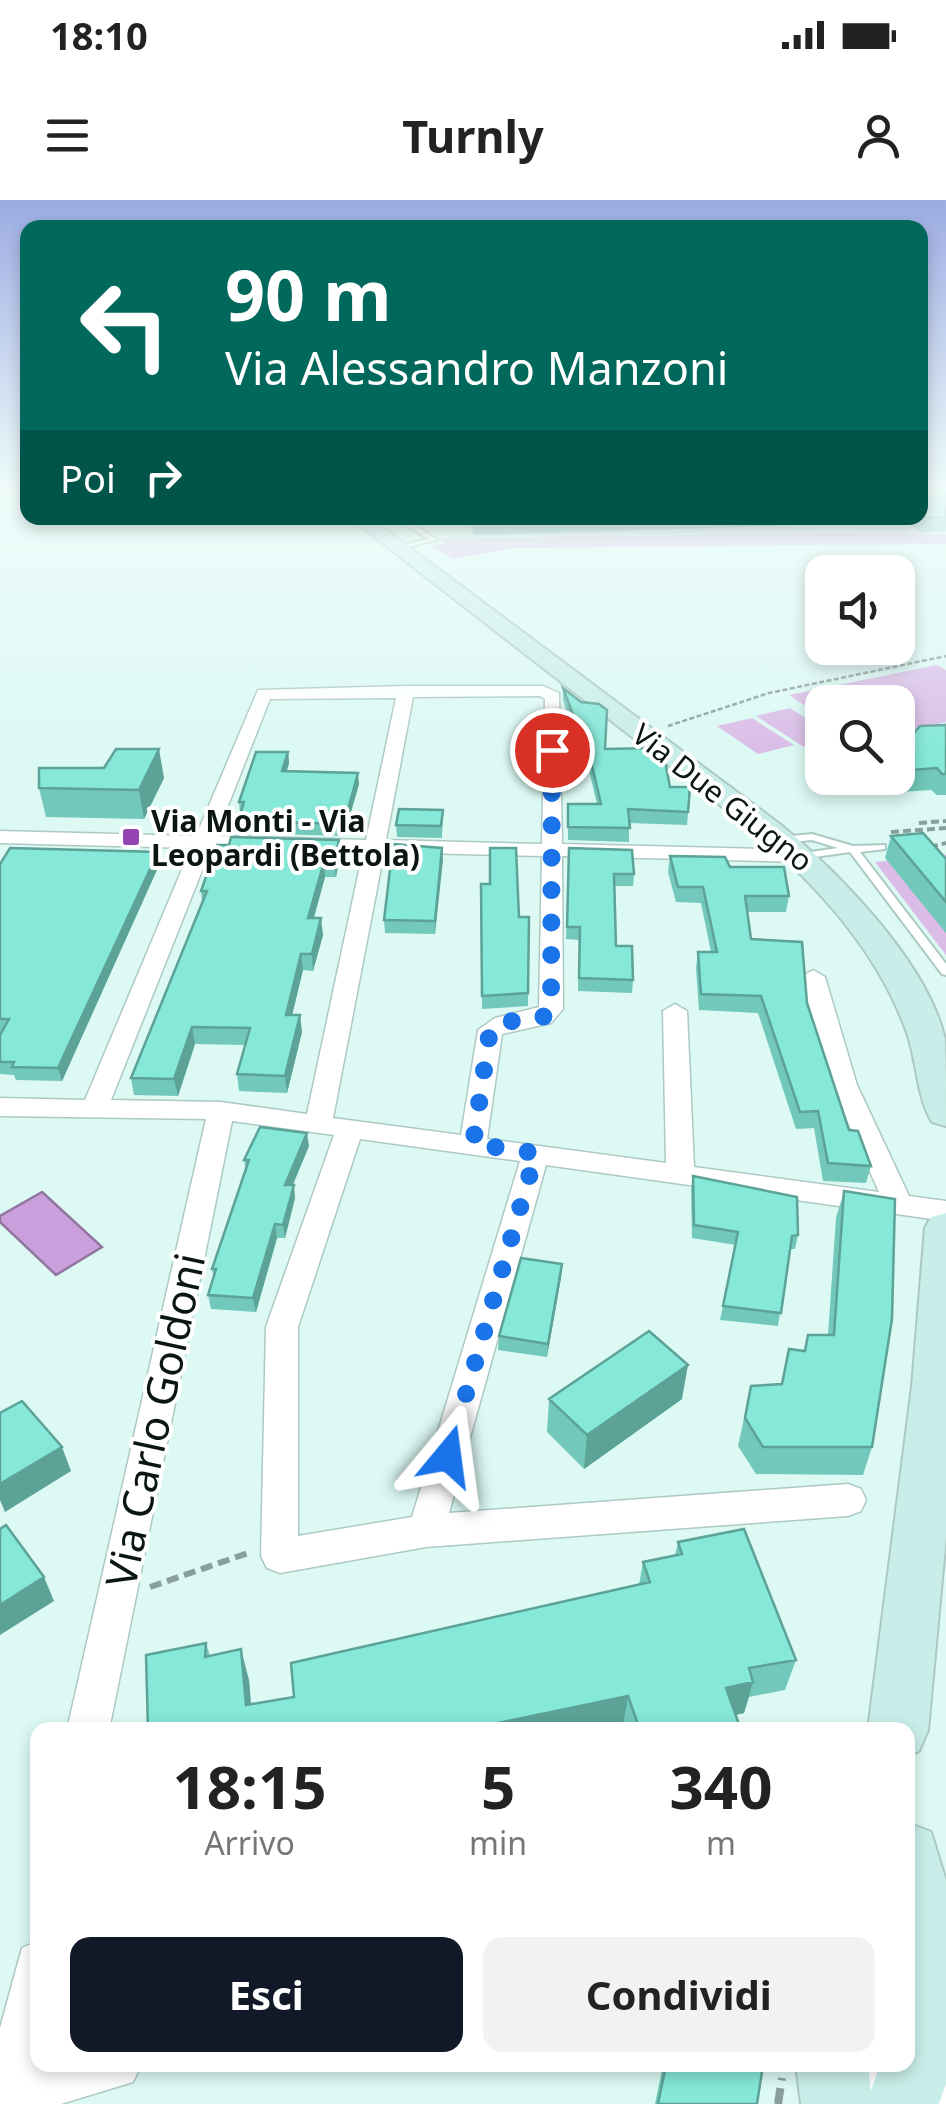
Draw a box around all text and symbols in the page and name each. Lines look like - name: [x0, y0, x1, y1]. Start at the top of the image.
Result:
- text: 18:10: [50, 9, 148, 61]
- text: Turnly: [402, 105, 544, 166]
- icon: menu: [40, 108, 95, 163]
- icon: person: [851, 108, 906, 163]
- text: 90 m: [225, 246, 392, 342]
- icon: left: [60, 260, 190, 390]
- text: Via Alessandro Manzoni: [225, 337, 728, 398]
- icon: right: [136, 450, 191, 505]
- text: Poi: [60, 452, 116, 504]
- map controls: [805, 555, 915, 795]
- button: sound: [805, 555, 915, 665]
- button: search: [805, 685, 915, 795]
- pin: [510, 708, 595, 793]
- street label: Via Due Giugno: [624, 713, 822, 881]
- icon: arrive: [525, 723, 580, 778]
- place label: Via Monti - Via Leopardi (Bettola): [151, 800, 420, 875]
- marker: Via Monti - Via Leopardi (Bettola): [120, 826, 142, 848]
- street label: Via Carlo Goldoni: [91, 1248, 217, 1592]
- position arrow: [396, 1404, 500, 1508]
- text: 18:15: [172, 1745, 327, 1827]
- text: 5: [481, 1745, 515, 1827]
- text: 340: [670, 1745, 773, 1827]
- text: Arrivo: [204, 1821, 295, 1864]
- text: min: [469, 1821, 527, 1864]
- text: m: [706, 1821, 736, 1864]
- button: Esci: [70, 1937, 463, 2052]
- button: Condividi: [483, 1937, 875, 2052]

